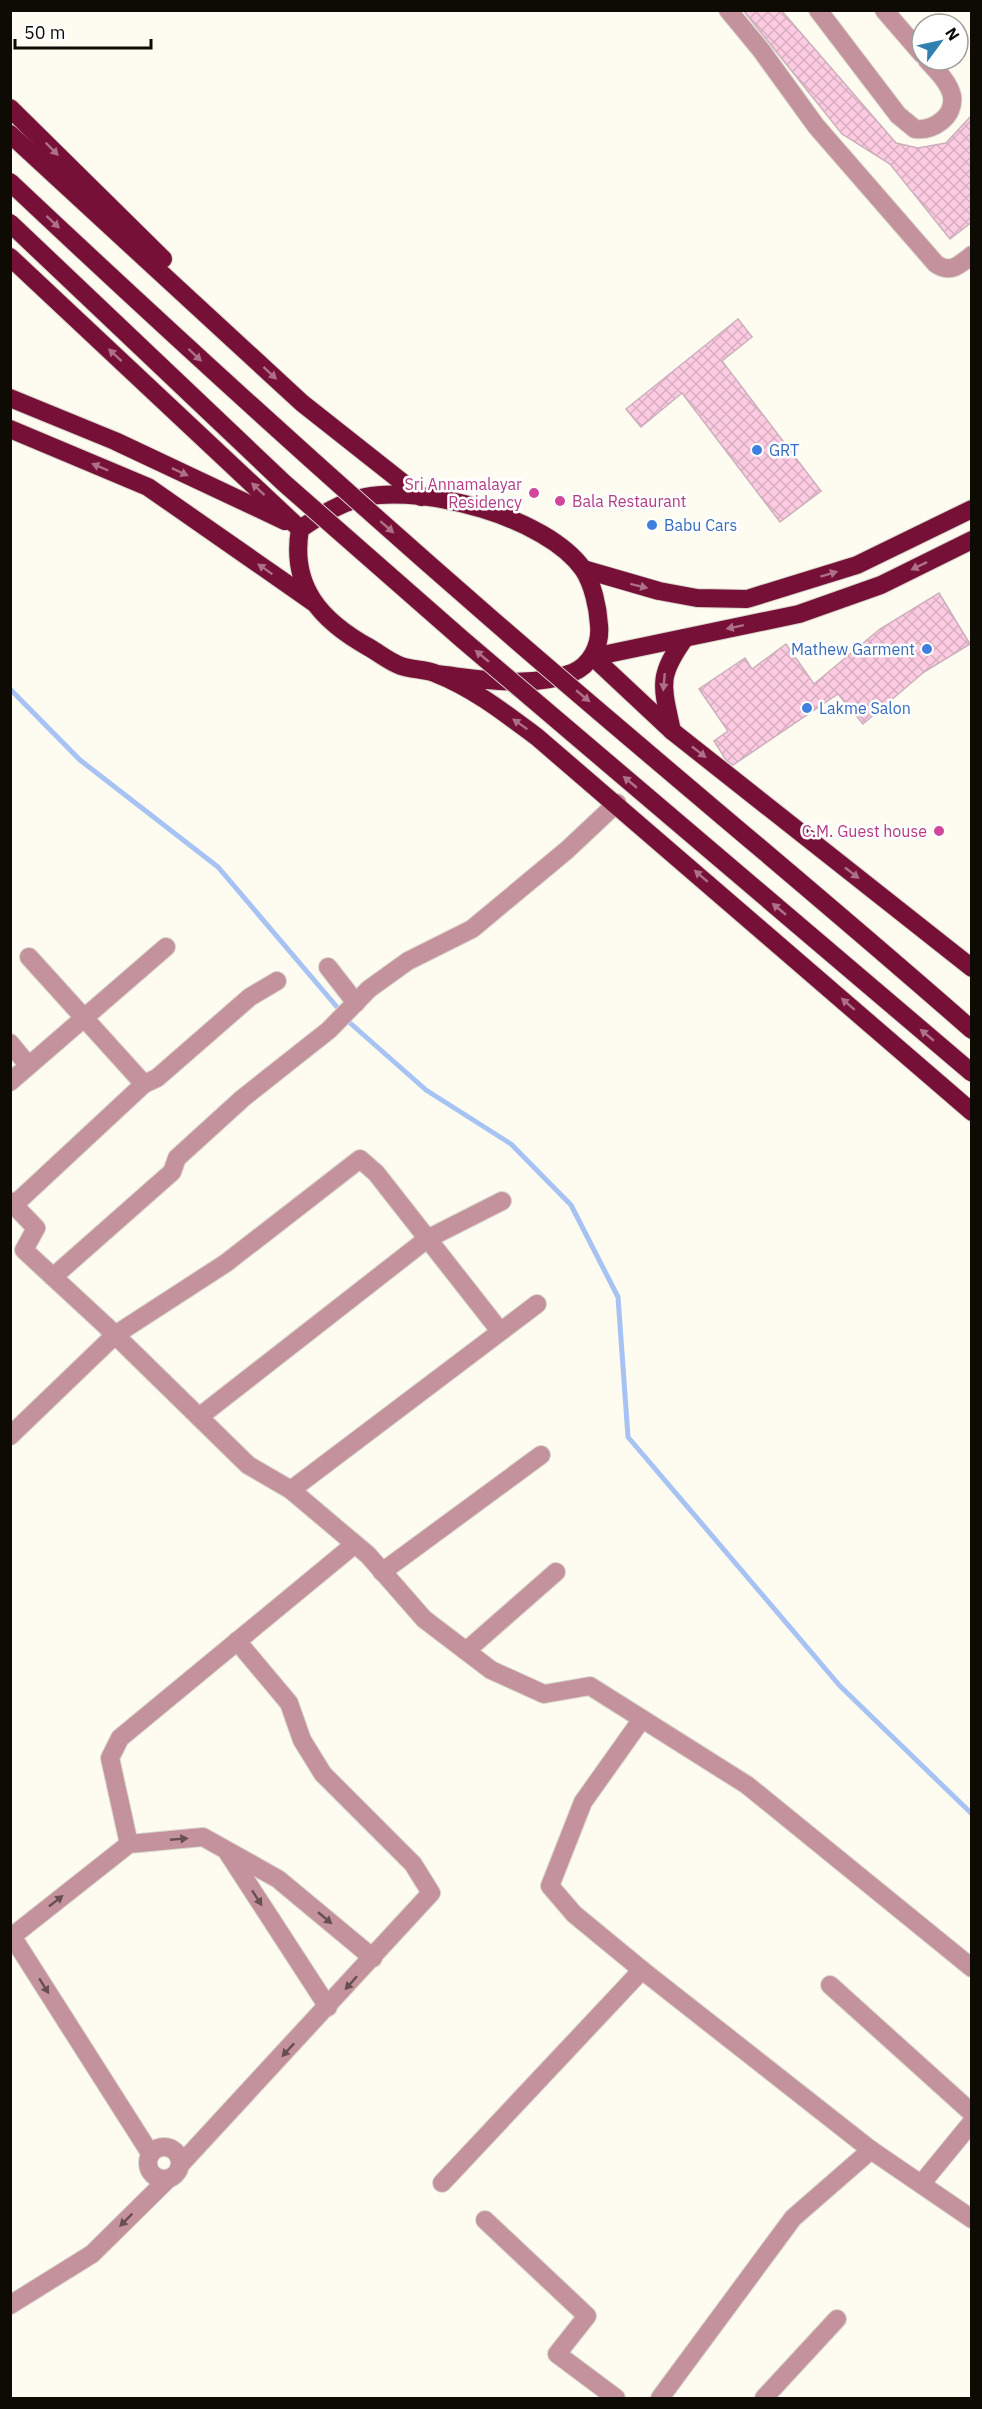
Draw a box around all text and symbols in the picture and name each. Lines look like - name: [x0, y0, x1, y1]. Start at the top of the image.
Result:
- scale bar: [15, 12, 152, 50]
- north arrow: [910, 12, 970, 72]
- text: 50 m: [24, 21, 66, 44]
- text: N: [941, 24, 964, 44]
- one-way arrow: [45, 142, 59, 156]
- one-way arrow: [45, 215, 60, 228]
- one-way arrow: [188, 348, 203, 362]
- one-way arrow: [109, 349, 123, 363]
- one-way arrow: [262, 366, 277, 380]
- place label: GRT: [769, 440, 799, 460]
- marker: GRT: [750, 443, 764, 457]
- one-way arrow: [90, 462, 108, 472]
- one-way arrow: [172, 468, 189, 477]
- place label: Sri Annamalayar Residency: [405, 474, 522, 512]
- one-way arrow: [251, 482, 265, 496]
- marker: Sri Annamalayar Residency: [527, 486, 541, 500]
- place label: Bala Restaurant: [572, 491, 686, 511]
- marker: Bala Restaurant: [553, 494, 567, 508]
- place label: Babu Cars: [664, 515, 737, 535]
- marker: Babu Cars: [645, 518, 659, 532]
- one-way arrow: [379, 520, 394, 533]
- one-way arrow: [911, 561, 928, 571]
- one-way arrow: [257, 563, 273, 575]
- one-way arrow: [820, 569, 838, 578]
- one-way arrow: [630, 581, 648, 591]
- one-way arrow: [725, 623, 744, 632]
- place label: Mathew Garment: [791, 639, 915, 659]
- marker: Mathew Garment: [920, 642, 934, 656]
- one-way arrow: [475, 650, 490, 663]
- one-way arrow: [659, 672, 669, 691]
- one-way arrow: [575, 689, 590, 702]
- place label: Lakme Salon: [819, 698, 911, 718]
- marker: Lakme Salon: [800, 701, 814, 715]
- one-way arrow: [512, 718, 528, 730]
- one-way arrow: [691, 745, 707, 758]
- one-way arrow: [623, 776, 638, 789]
- place label: C.M. Guest house: [802, 821, 927, 841]
- marker: C.M. Guest house: [932, 824, 946, 838]
- one-way arrow: [844, 866, 860, 879]
- one-way arrow: [694, 870, 709, 883]
- one-way arrow: [771, 902, 787, 915]
- one-way arrow: [841, 998, 856, 1011]
- one-way arrow: [920, 1029, 935, 1042]
- one-way arrow: [169, 1834, 188, 1844]
- one-way arrow: [252, 1890, 263, 1906]
- one-way arrow: [49, 1896, 64, 1908]
- one-way arrow: [317, 1911, 332, 1924]
- one-way arrow: [344, 1976, 358, 1990]
- one-way arrow: [38, 1978, 49, 1994]
- one-way arrow: [282, 2043, 296, 2057]
- one-way arrow: [120, 2212, 134, 2226]

